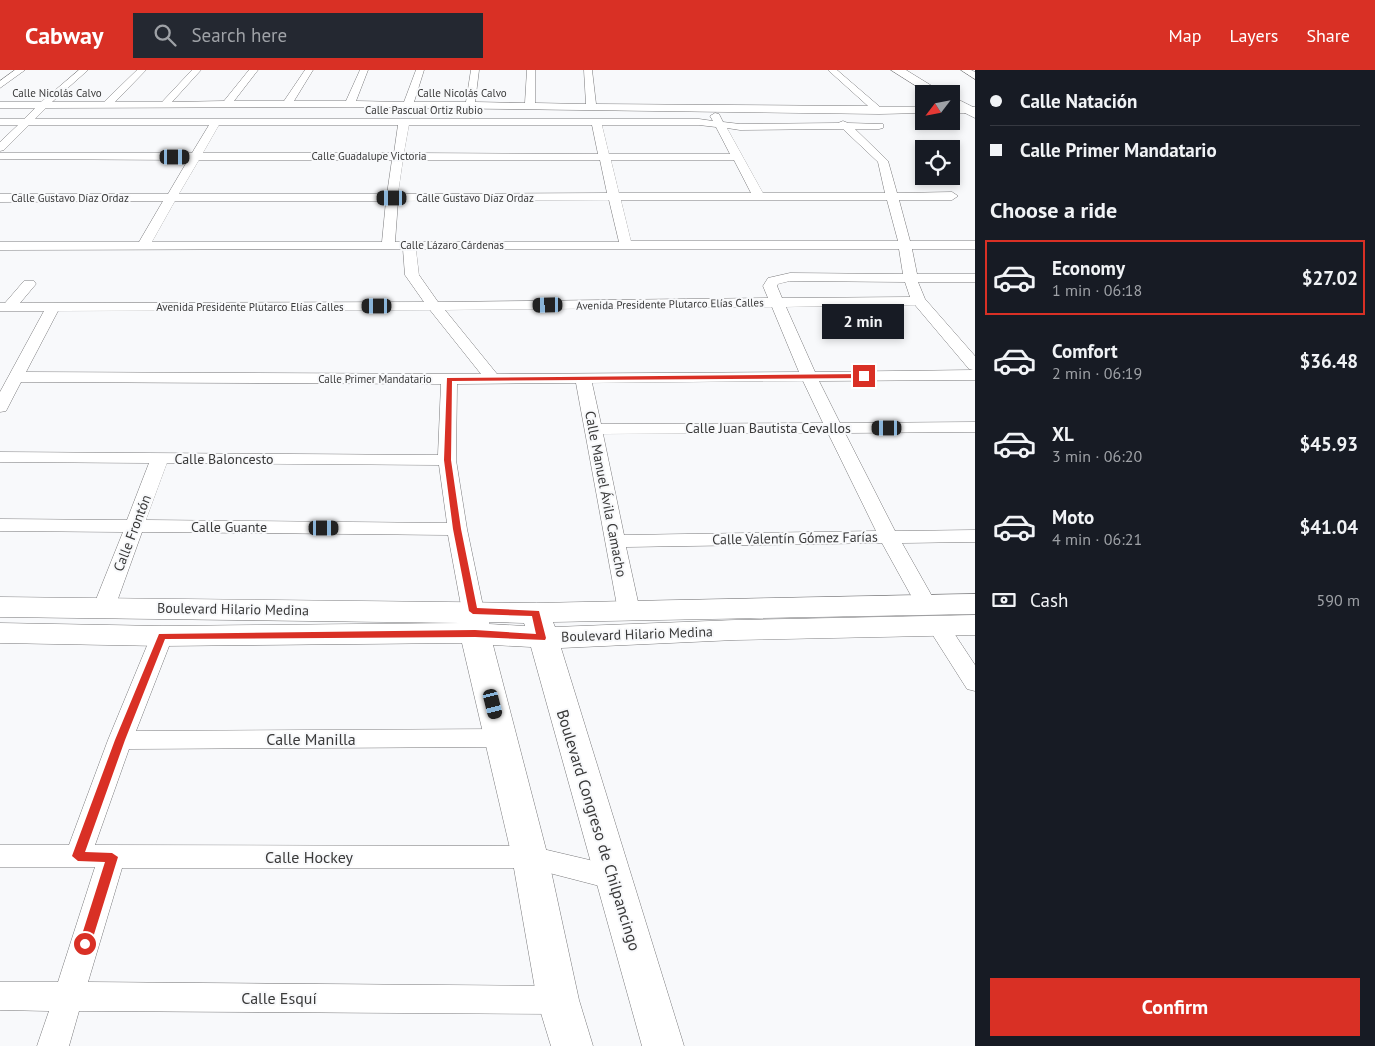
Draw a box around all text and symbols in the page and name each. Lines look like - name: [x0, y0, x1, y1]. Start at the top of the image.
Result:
- search box: [133, 13, 483, 58]
- text: Cabway: [25, 20, 103, 51]
- icon: search: [151, 21, 179, 49]
- text: Search here: [191, 23, 287, 47]
- text: Map: [1169, 24, 1201, 47]
- text: Layers: [1229, 24, 1278, 47]
- text: Share: [1306, 24, 1350, 47]
- north arrow: [915, 85, 960, 130]
- map controls: [915, 85, 960, 185]
- street label: Calle Nicolás Calvo: [12, 86, 102, 100]
- street label: Calle Nicolás Calvo: [417, 86, 507, 100]
- text: Calle Natación: [1020, 89, 1137, 113]
- street label: Calle Pascual Ortiz Rubio: [365, 103, 483, 117]
- text: Calle Primer Mandatario: [1020, 138, 1217, 162]
- button: locate: [915, 140, 960, 185]
- street label: Calle Guadalupe Victoria: [311, 149, 427, 163]
- car: [160, 150, 190, 165]
- street label: Calle Gustavo Díaz Ordaz: [11, 191, 129, 205]
- car: [377, 191, 407, 206]
- street label: Calle Gustavo Díaz Ordaz: [416, 191, 534, 205]
- text: Choose a ride: [990, 196, 1117, 224]
- street label: Calle Lázaro Cárdenas: [400, 238, 504, 252]
- icon: car: [992, 255, 1037, 300]
- text: Economy: [1052, 256, 1125, 280]
- text: $27.02: [1302, 266, 1358, 290]
- text: 1 min · 06:18: [1052, 280, 1142, 300]
- street label: Avenida Presidente Plutarco Elías Calles: [576, 295, 764, 313]
- car: [532, 297, 563, 313]
- car: [362, 299, 392, 314]
- street label: Avenida Presidente Plutarco Elías Calles: [156, 300, 344, 314]
- callout: 2 min: [823, 304, 905, 338]
- text: 2 min: [843, 311, 883, 331]
- icon: car: [992, 338, 1037, 383]
- text: Comfort: [1052, 339, 1118, 363]
- text: $36.48: [1299, 349, 1358, 373]
- text: 2 min · 06:19: [1052, 363, 1142, 383]
- route end: [853, 365, 875, 387]
- street label: Calle Primer Mandatario: [318, 372, 432, 386]
- street label: Calle Manuel Ávila Camacho: [581, 409, 631, 579]
- street label: Calle Juan Bautista Cevallos: [685, 419, 851, 437]
- car: [872, 421, 902, 436]
- icon: car: [992, 421, 1037, 466]
- text: XL: [1052, 422, 1074, 446]
- text: $45.93: [1299, 432, 1358, 456]
- text: 3 min · 06:20: [1052, 446, 1142, 466]
- street label: Calle Baloncesto: [174, 450, 274, 468]
- street label: Calle Frontón: [109, 492, 155, 574]
- icon: car: [992, 504, 1037, 549]
- text: Moto: [1052, 505, 1094, 529]
- text: $41.04: [1299, 515, 1358, 539]
- street label: Calle Guante: [191, 518, 267, 536]
- car: [309, 521, 339, 536]
- street label: Calle Valentín Gómez Farías: [712, 528, 878, 548]
- text: 4 min · 06:21: [1052, 529, 1142, 549]
- icon: cash: [990, 586, 1018, 614]
- text: Cash: [1030, 588, 1068, 612]
- text: 590 m: [1317, 590, 1360, 610]
- street label: Boulevard Hilario Medina: [157, 599, 309, 619]
- street label: Boulevard Hilario Medina: [561, 622, 713, 646]
- car: [482, 688, 503, 720]
- street label: Boulevard Congreso de Chilpancingo: [553, 707, 645, 953]
- street label: Calle Manilla: [266, 729, 356, 749]
- street label: Calle Hockey: [265, 847, 353, 867]
- route start: [74, 933, 96, 955]
- button: Confirm: [990, 978, 1360, 1036]
- street label: Calle Esquí: [241, 988, 317, 1008]

